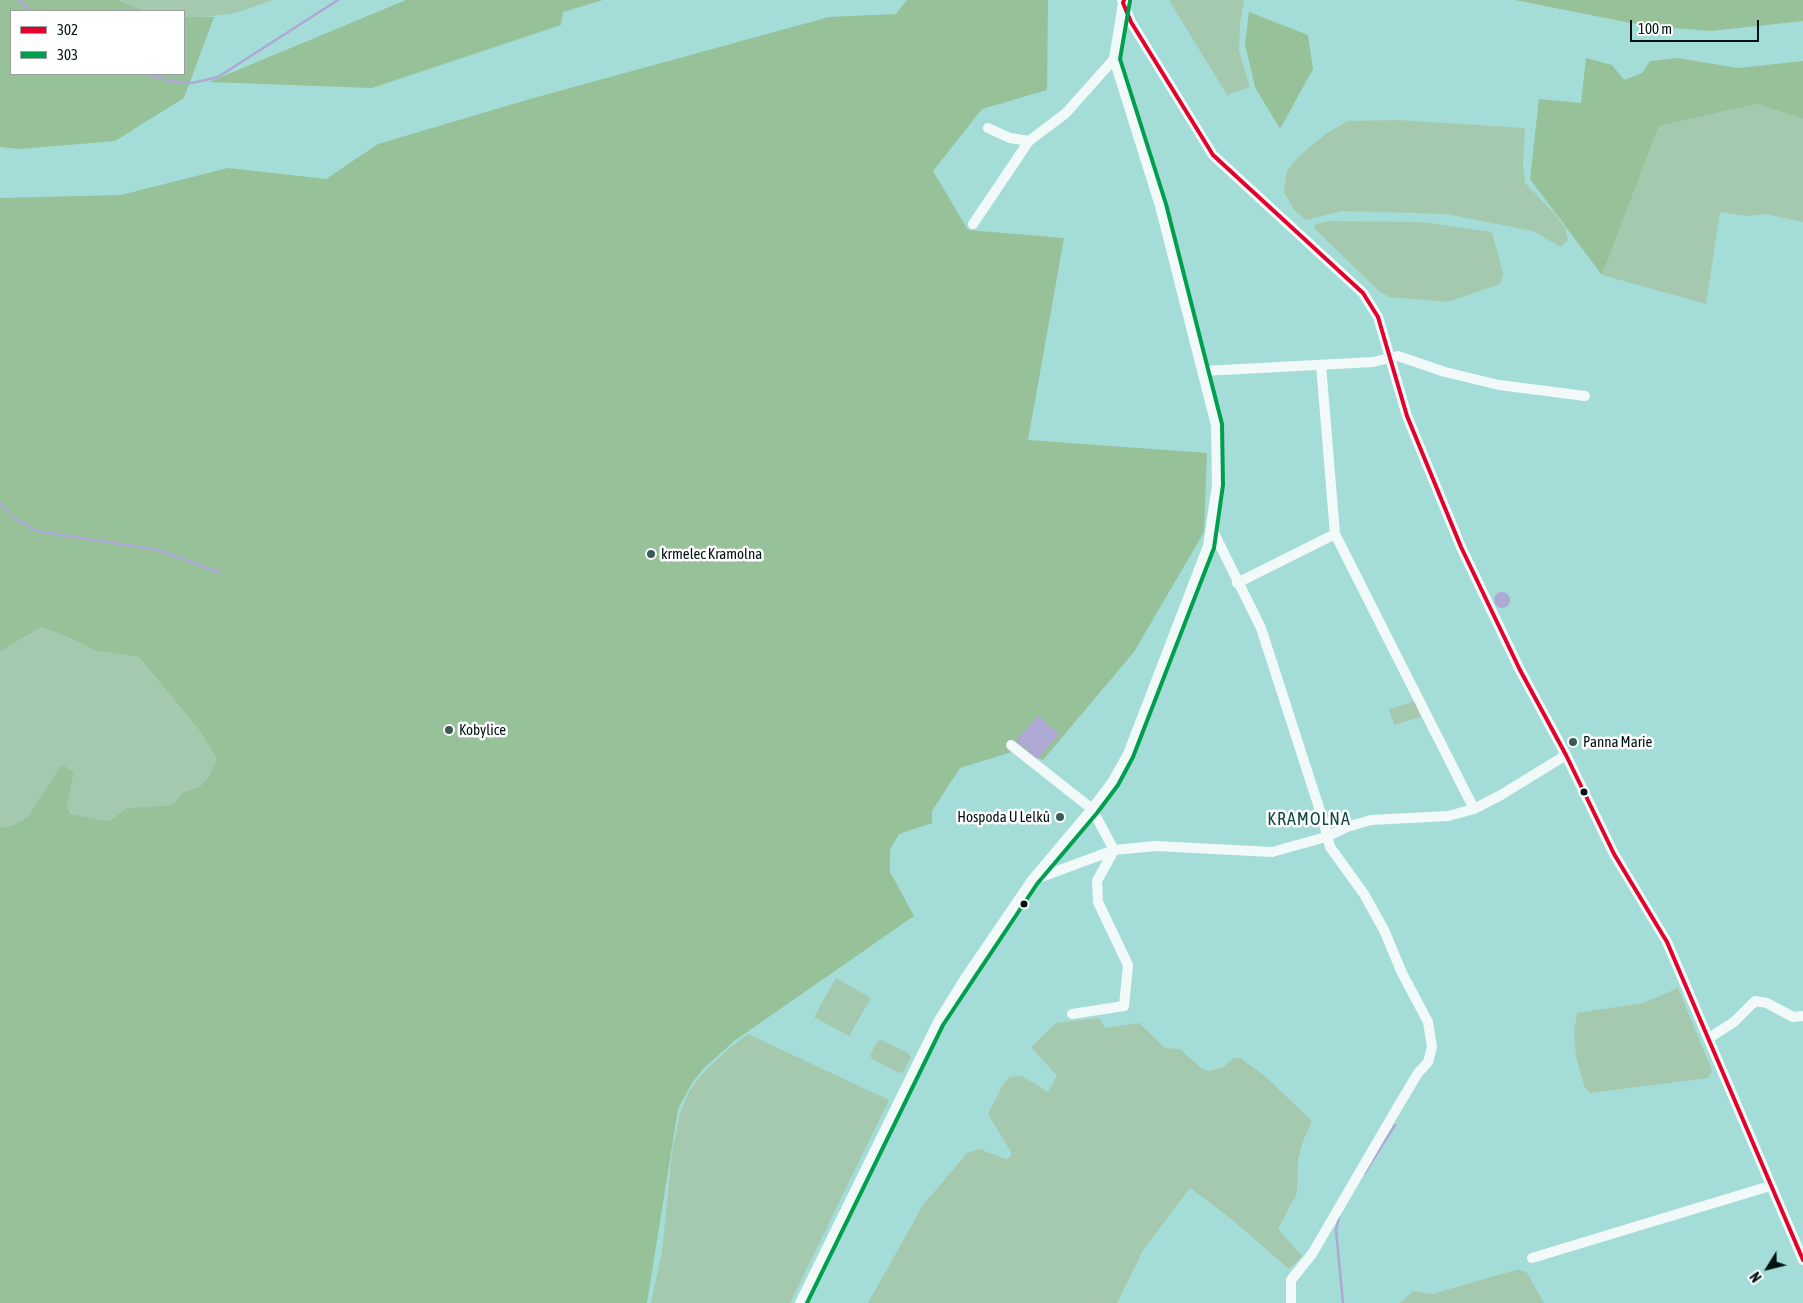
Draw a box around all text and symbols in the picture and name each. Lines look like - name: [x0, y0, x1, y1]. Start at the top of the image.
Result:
- legend: [10, 10, 185, 75]
- scale bar: [1633, 10, 1762, 42]
- text: 100 m: [1638, 20, 1672, 37]
- text: 302: [57, 21, 78, 38]
- text: 303: [57, 46, 78, 63]
- place label: krmelec Kramolna: [661, 545, 762, 563]
- marker: krmelec Kramolna: [645, 548, 657, 560]
- place label: Kobylice: [459, 721, 506, 739]
- marker: Kobylice: [443, 724, 455, 736]
- place label: Panna Marie: [1583, 733, 1652, 751]
- marker: Panna Marie: [1567, 736, 1579, 748]
- unlabelled marker: [1579, 787, 1589, 797]
- place label: Hospoda U Lelků: [957, 808, 1050, 826]
- district label: KRAMOLNA: [1266, 808, 1352, 830]
- marker: Hospoda U Lelků: [1054, 811, 1066, 823]
- unlabelled marker: [1019, 899, 1029, 909]
- north arrow: [1743, 1243, 1793, 1293]
- text: N: [1747, 1269, 1765, 1285]

